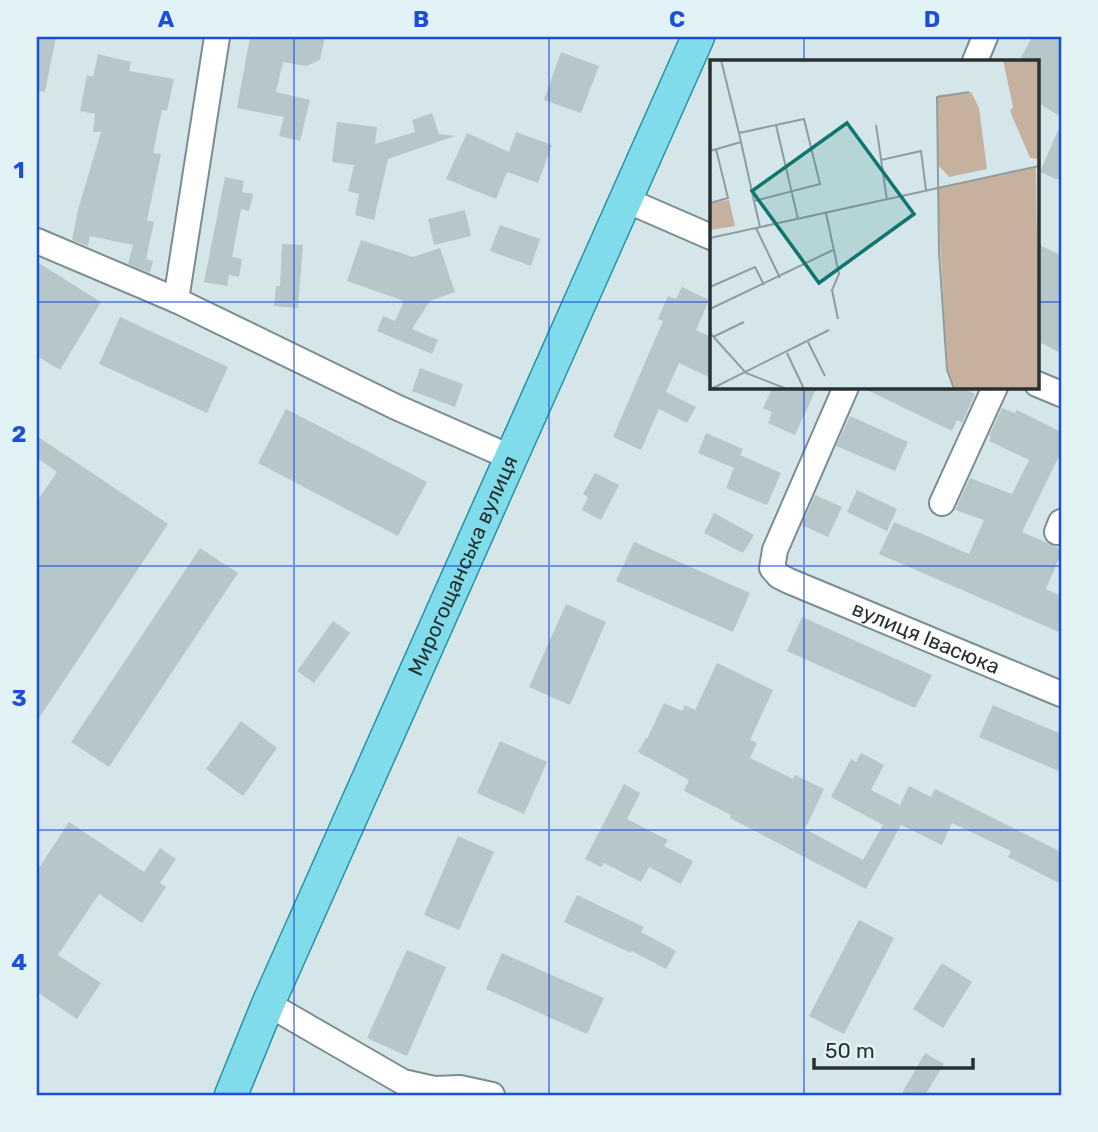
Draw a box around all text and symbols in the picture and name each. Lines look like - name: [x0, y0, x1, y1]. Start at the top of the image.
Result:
- text: A: [158, 5, 175, 33]
- text: B: [413, 5, 429, 33]
- text: C: [669, 5, 685, 33]
- text: D: [924, 5, 940, 33]
- inset map: [710, 60, 1038, 388]
- text: 1: [13, 156, 25, 184]
- text: 2: [12, 420, 26, 448]
- street label: Мирогощанська вулиця: [403, 451, 522, 680]
- street label: вулиця Івасюка: [848, 596, 1004, 679]
- text: 3: [11, 684, 27, 712]
- text: 4: [11, 948, 27, 976]
- scale bar: [814, 1027, 974, 1071]
- text: 50 m: [825, 1038, 875, 1063]

